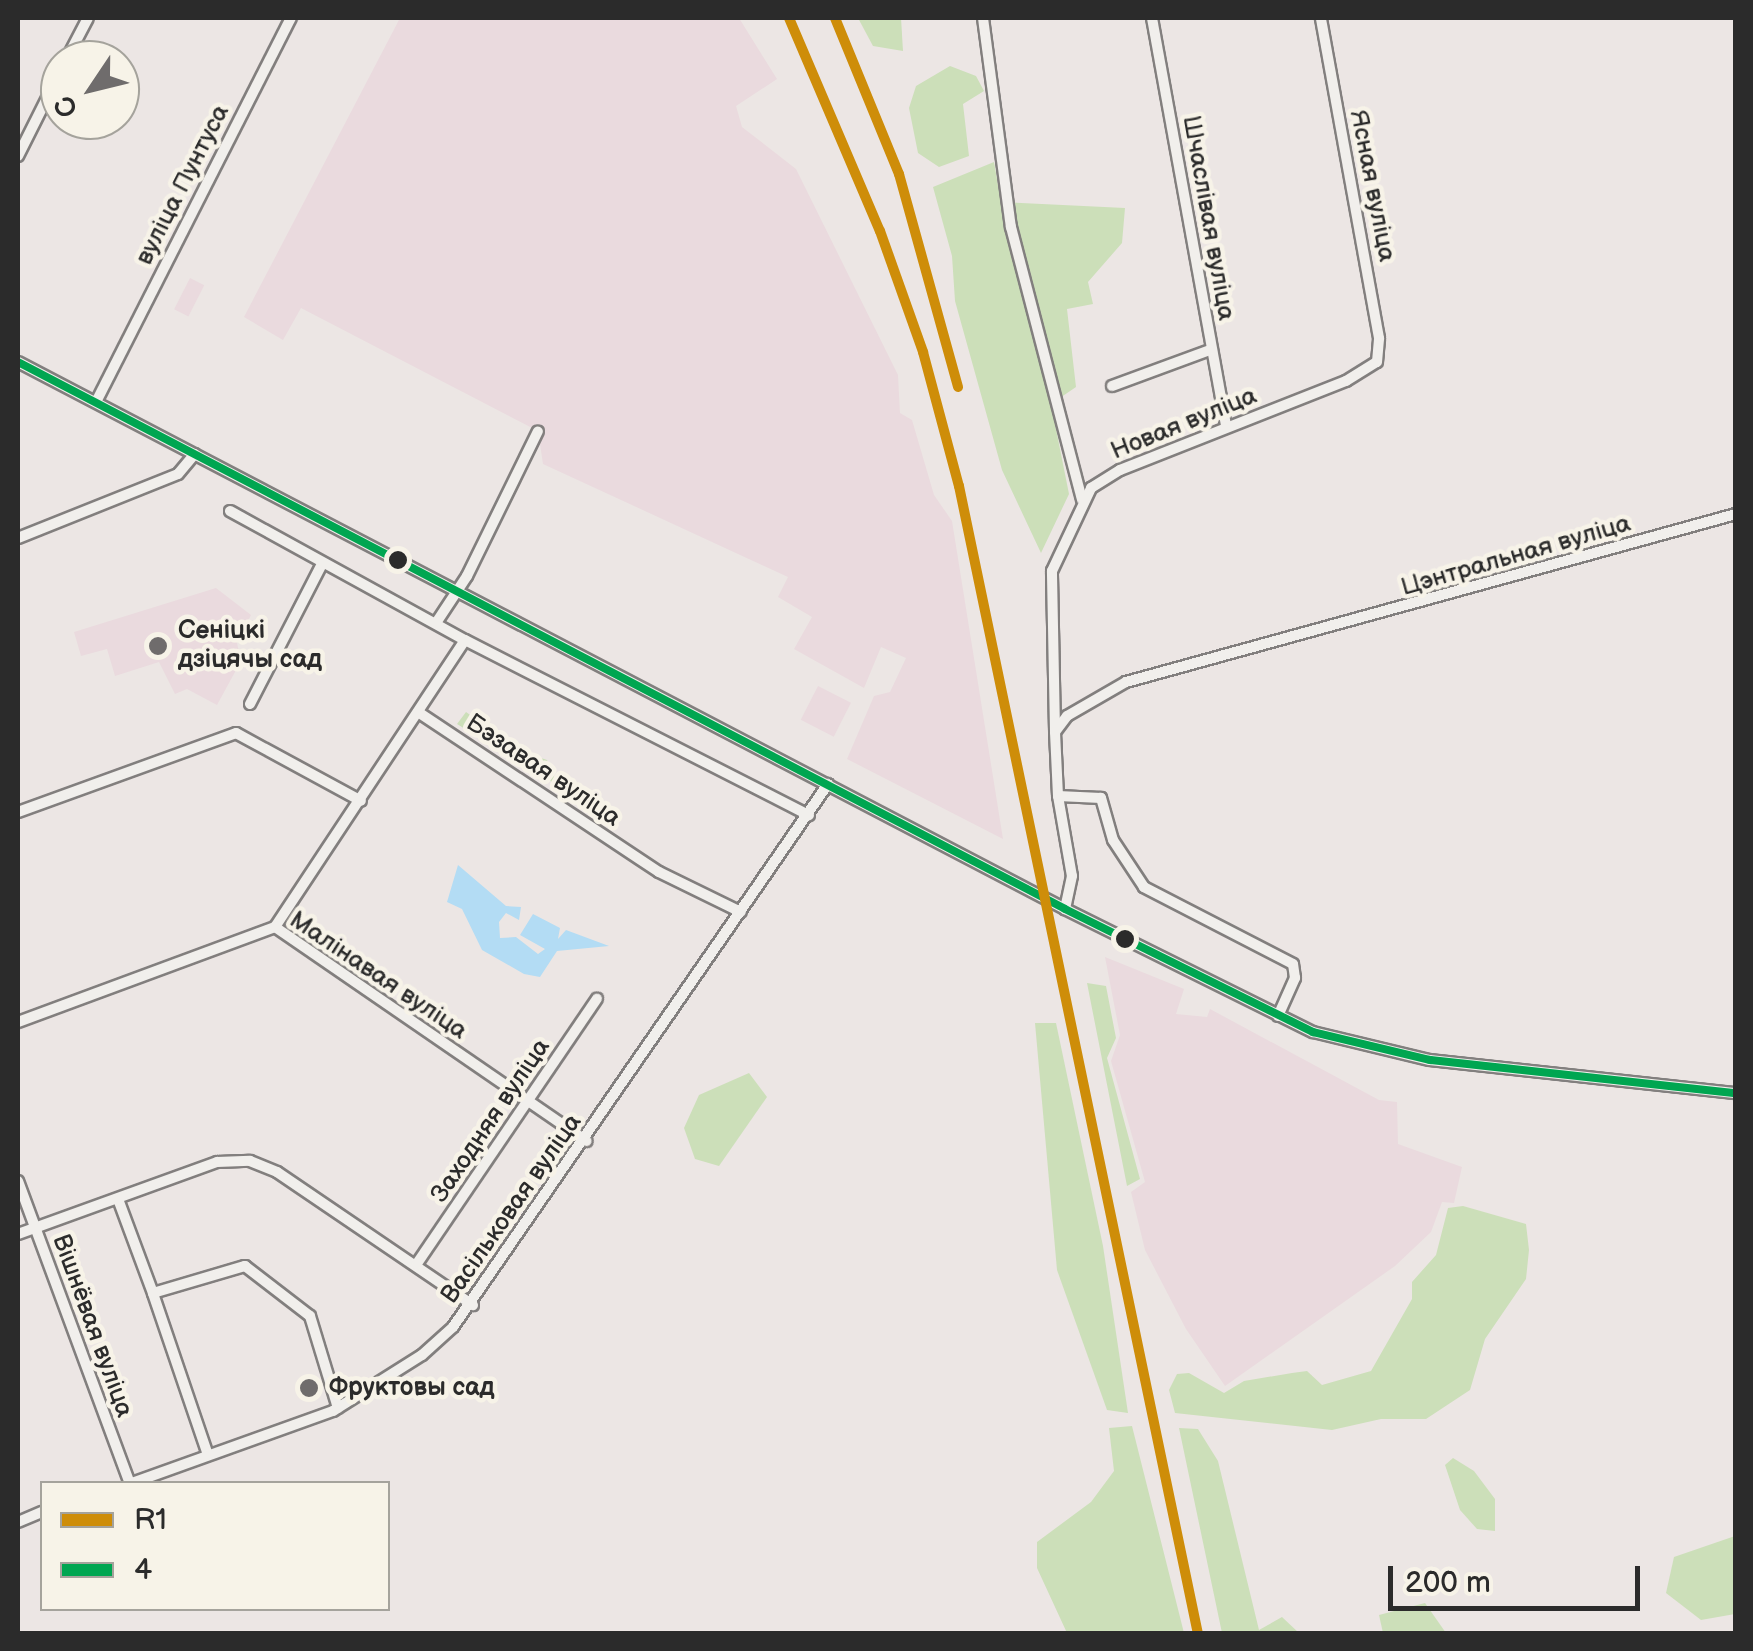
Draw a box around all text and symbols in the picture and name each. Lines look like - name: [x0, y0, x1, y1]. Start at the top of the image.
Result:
- north arrow: [40, 40, 140, 140]
- text: С: [48, 89, 86, 124]
- street label: вуліца Пунтуса: [130, 100, 236, 270]
- street label: Ясная вуліца: [1343, 108, 1401, 264]
- street label: Шчаслівая вуліца: [1175, 113, 1241, 323]
- street label: Новая вуліца: [1107, 381, 1261, 467]
- street label: Цэнтральная вуліца: [1398, 509, 1634, 603]
- unlabelled marker: [388, 550, 408, 570]
- place label: Сеніцкі дзіцячы сад: [178, 617, 322, 676]
- marker: Сеніцкі дзіцячы сад: [147, 635, 169, 657]
- street label: Бэзавая вуліца: [460, 708, 626, 834]
- street label: Малінавая вуліца: [283, 905, 473, 1047]
- unlabelled marker: [1115, 929, 1135, 949]
- street label: Заходняя вуліца: [425, 1033, 557, 1209]
- street label: Васільковая вуліца: [435, 1108, 589, 1310]
- street label: Вішнёвая вуліца: [45, 1231, 139, 1421]
- place label: Фруктовы сад: [329, 1373, 495, 1403]
- marker: Фруктовы сад: [298, 1377, 320, 1399]
- legend: [40, 1481, 390, 1611]
- text: R1: [134, 1502, 167, 1538]
- scale bar: [1393, 1546, 1646, 1608]
- text: 4: [134, 1552, 152, 1588]
- text: 200 m: [1405, 1565, 1491, 1601]

